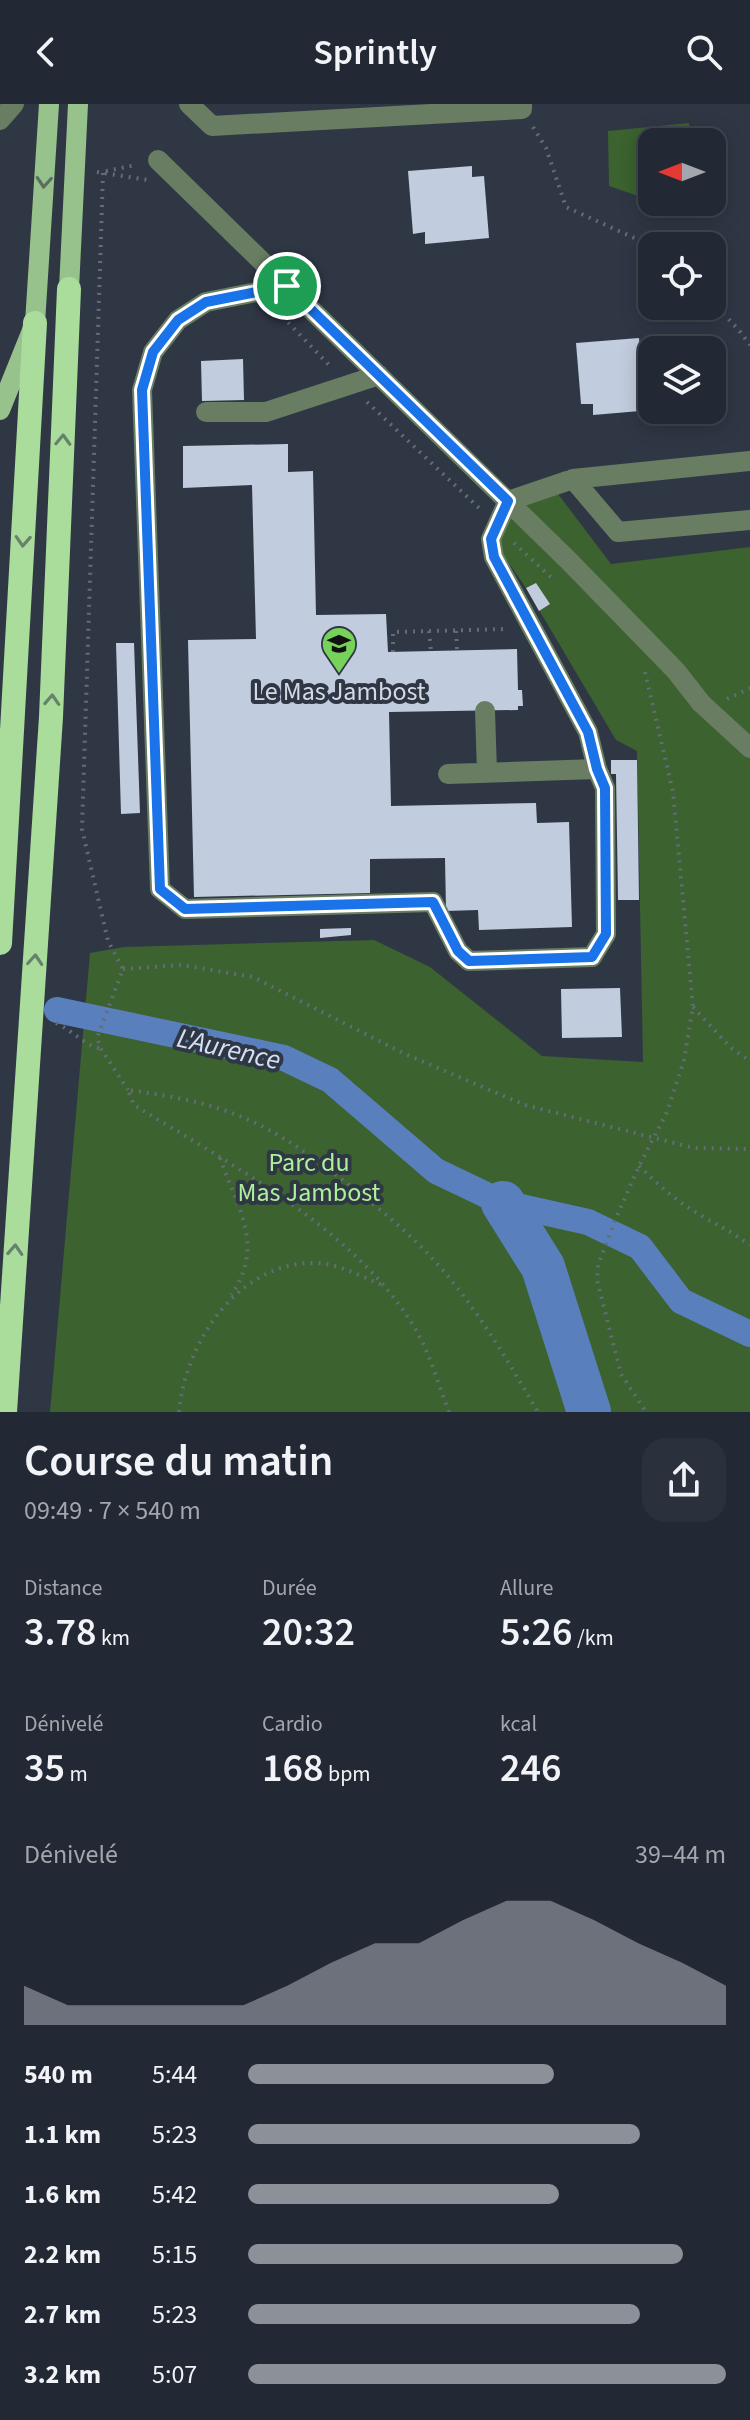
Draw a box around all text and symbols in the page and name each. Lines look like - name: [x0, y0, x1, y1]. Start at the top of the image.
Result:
- text: Sprintly: [313, 27, 437, 78]
- icon: back: [24, 30, 68, 74]
- icon: search: [682, 30, 726, 74]
- north arrow: [638, 128, 726, 216]
- map controls: [638, 128, 726, 424]
- one-way arrow: [36, 176, 53, 189]
- button: locate: [638, 232, 726, 320]
- pin: [253, 252, 321, 320]
- icon: arrive: [265, 264, 309, 308]
- button: layers: [638, 336, 726, 424]
- one-way arrow: [54, 433, 71, 446]
- one-way arrow: [14, 535, 31, 548]
- school or university icon: Le Mas Jambost: [320, 625, 358, 675]
- place label: Le Mas Jambost: [252, 673, 426, 710]
- one-way arrow: [43, 693, 60, 706]
- one-way arrow: [26, 953, 43, 966]
- water label: L'Aurence: [173, 1018, 285, 1080]
- park label: Parc du Mas Jambost: [238, 1144, 381, 1211]
- one-way arrow: [6, 1243, 23, 1256]
- text: Course du matin: [24, 1430, 333, 1493]
- button: share: [642, 1438, 726, 1522]
- text: 09:49 · 7 × 540 m: [24, 1492, 201, 1529]
- text: Distance: [24, 1572, 102, 1604]
- text: Durée: [262, 1572, 317, 1604]
- text: Allure: [500, 1572, 553, 1604]
- text: 3.78: [24, 1604, 97, 1661]
- text: 20:32: [262, 1604, 355, 1661]
- text: 5:26: [500, 1604, 573, 1661]
- text: km: [97, 1622, 130, 1654]
- text: /km: [573, 1622, 614, 1654]
- text: Dénivelé: [24, 1708, 104, 1740]
- text: Cardio: [262, 1708, 323, 1740]
- text: kcal: [500, 1708, 537, 1740]
- text: 35: [24, 1740, 65, 1797]
- text: 168: [262, 1740, 324, 1797]
- text: 246: [500, 1740, 562, 1797]
- text: m: [65, 1758, 88, 1790]
- text: bpm: [324, 1758, 371, 1790]
- text: Dénivelé: [24, 1836, 118, 1873]
- text: 39–44 m: [635, 1836, 726, 1873]
- text: 540 m: [24, 2056, 93, 2093]
- text: 5:44: [152, 2056, 197, 2093]
- text: 1.1 km: [24, 2116, 101, 2153]
- text: 5:23: [152, 2116, 197, 2153]
- text: 1.6 km: [24, 2176, 101, 2213]
- text: 5:42: [152, 2176, 197, 2213]
- text: 2.2 km: [24, 2236, 101, 2273]
- text: 5:15: [152, 2236, 197, 2273]
- text: 2.7 km: [24, 2296, 101, 2333]
- text: 5:23: [152, 2296, 197, 2333]
- text: 3.2 km: [24, 2356, 101, 2393]
- text: 5:07: [152, 2356, 197, 2393]

